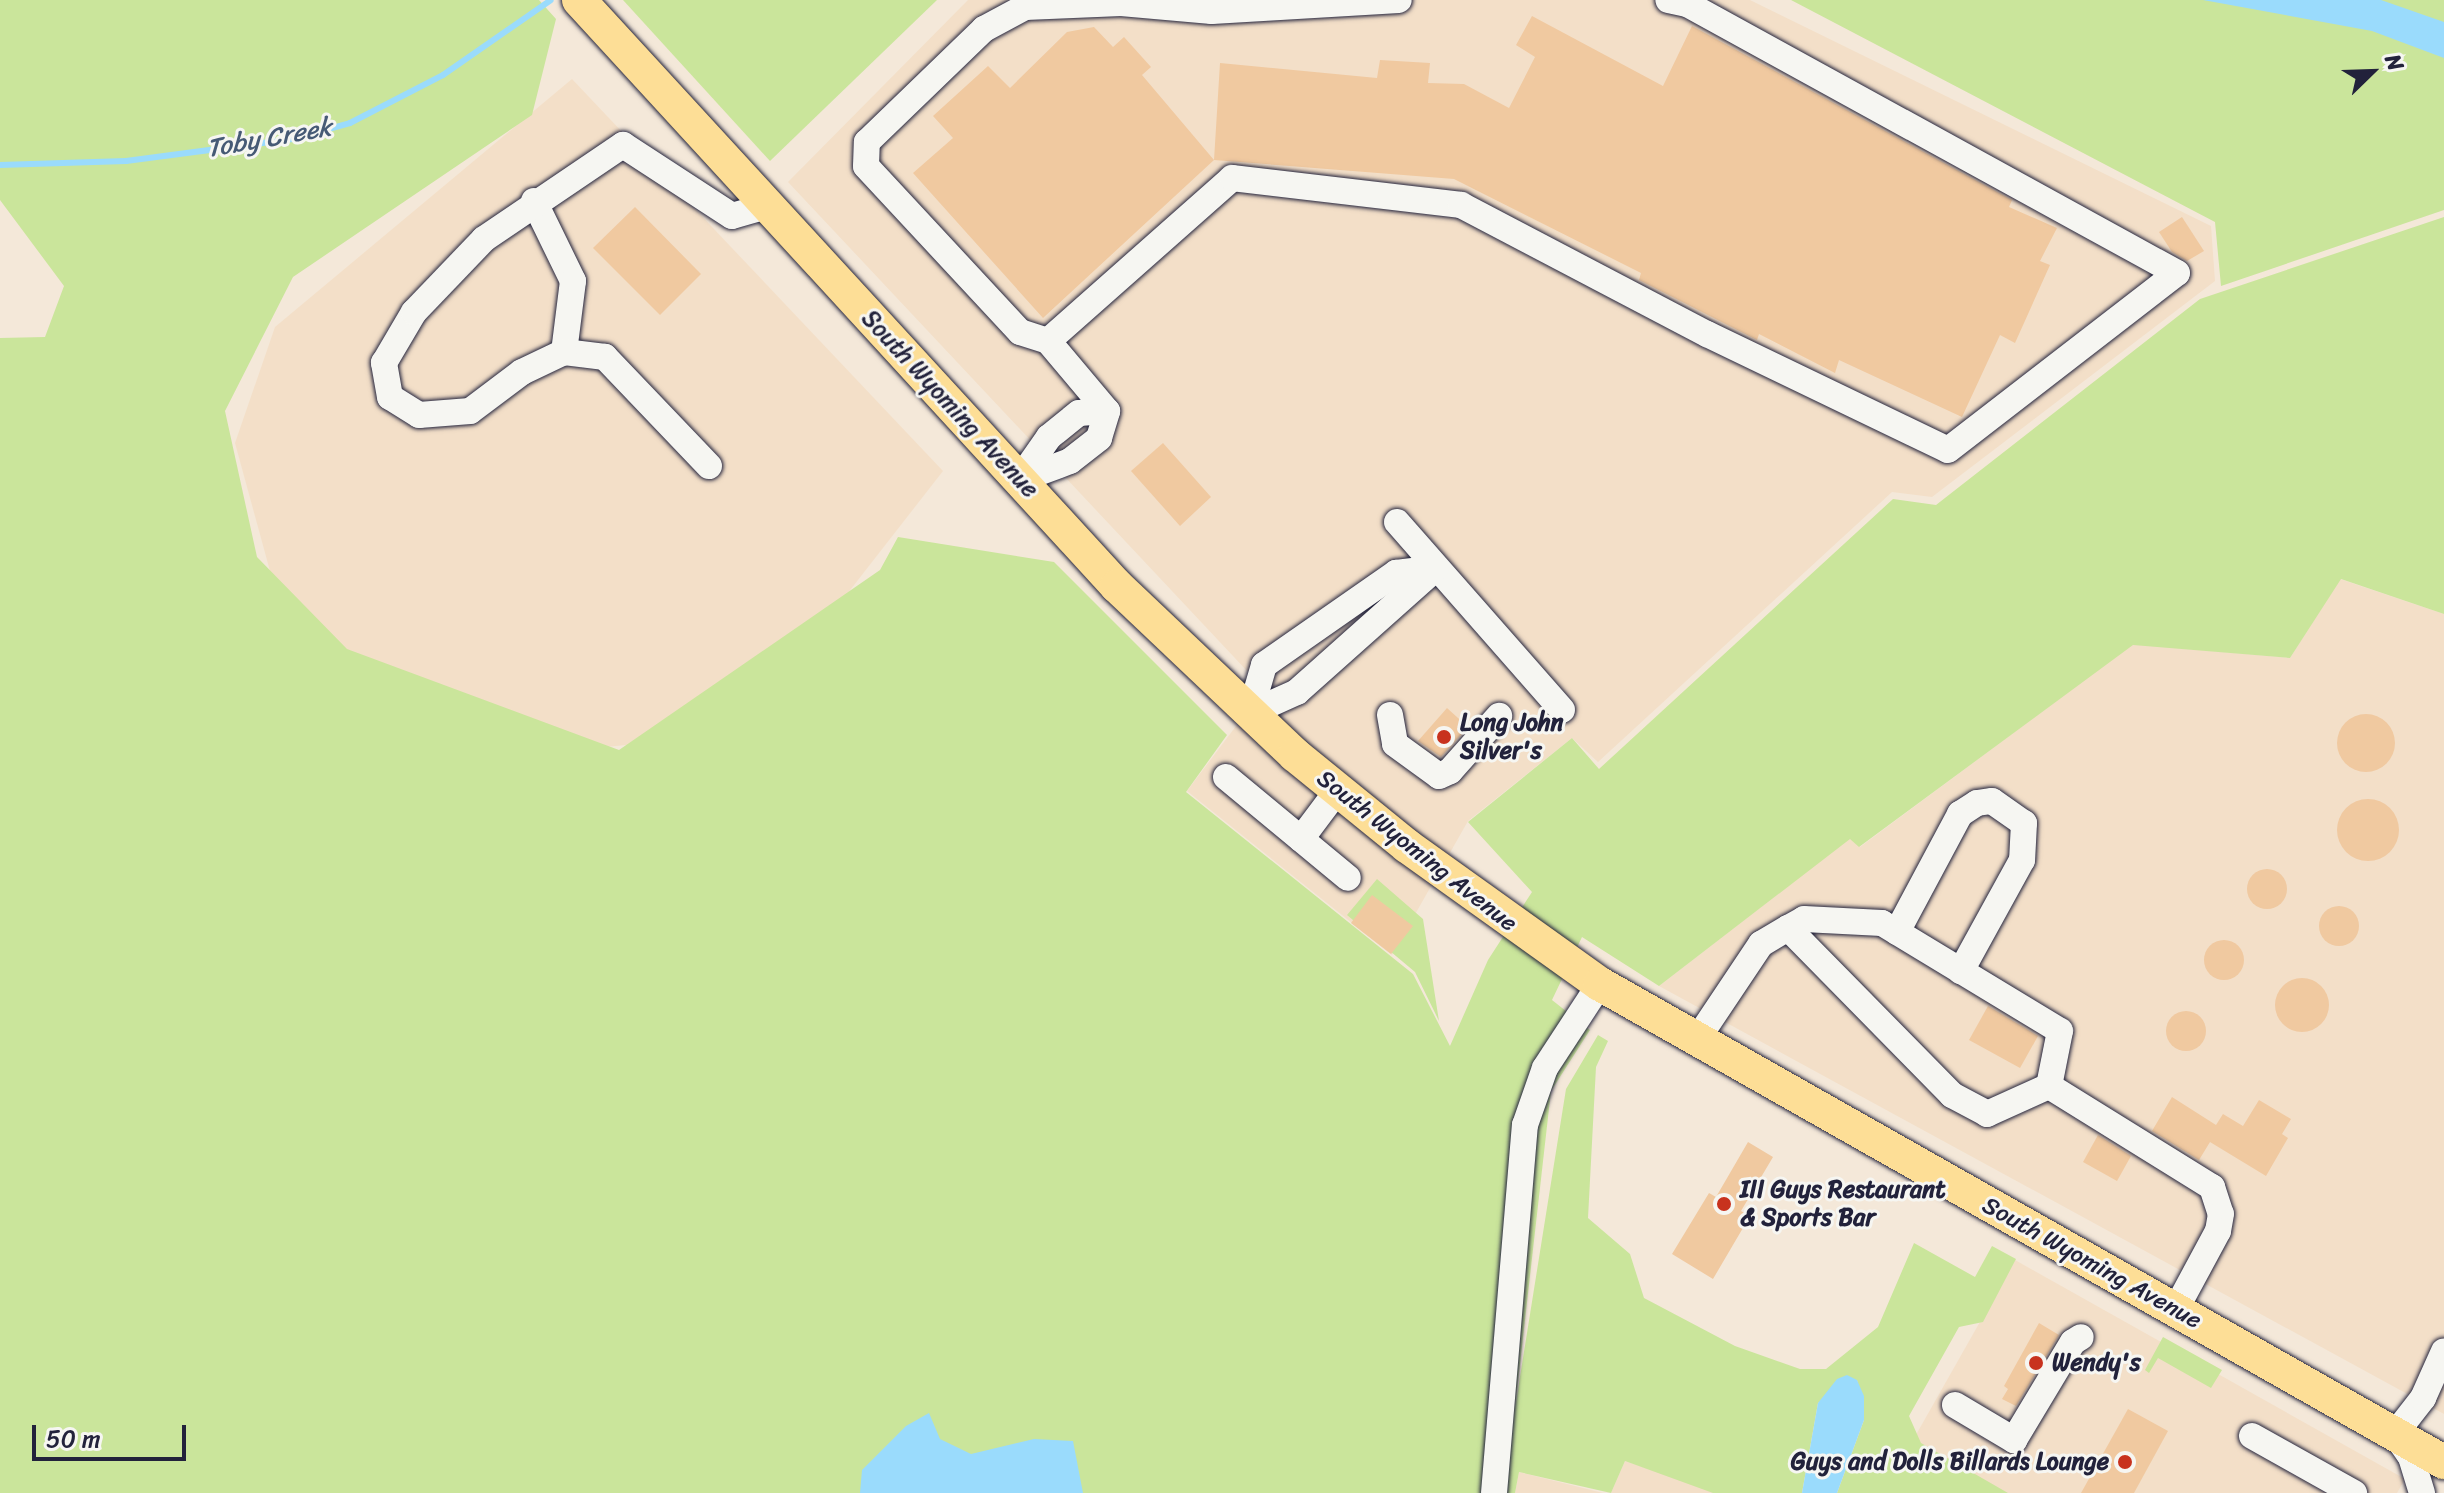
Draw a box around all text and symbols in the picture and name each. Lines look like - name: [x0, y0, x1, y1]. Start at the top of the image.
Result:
- north arrow: [2332, 32, 2412, 112]
- text: N: [2374, 48, 2415, 77]
- water label: Toby Creek: [204, 112, 334, 164]
- street label: South Wyoming Avenue: [856, 304, 1044, 504]
- place label: Long John Silver's: [1460, 709, 1564, 765]
- marker: Long John Silver's: [1435, 728, 1453, 746]
- street label: South Wyoming Avenue: [1311, 764, 1523, 938]
- place label: III Guys Restaurant & Sports Bar: [1740, 1176, 1947, 1232]
- street label: South Wyoming Avenue: [1978, 1191, 2206, 1335]
- marker: III Guys Restaurant & Sports Bar: [1715, 1195, 1733, 1213]
- place label: Wendy's: [2052, 1349, 2141, 1377]
- marker: Wendy's: [2027, 1354, 2045, 1372]
- scale bar: [36, 1409, 190, 1459]
- text: 50 m: [46, 1418, 101, 1460]
- place label: Guys and Dolls Billards Lounge: [1791, 1448, 2109, 1476]
- marker: Guys and Dolls Billards Lounge: [2116, 1453, 2134, 1471]

